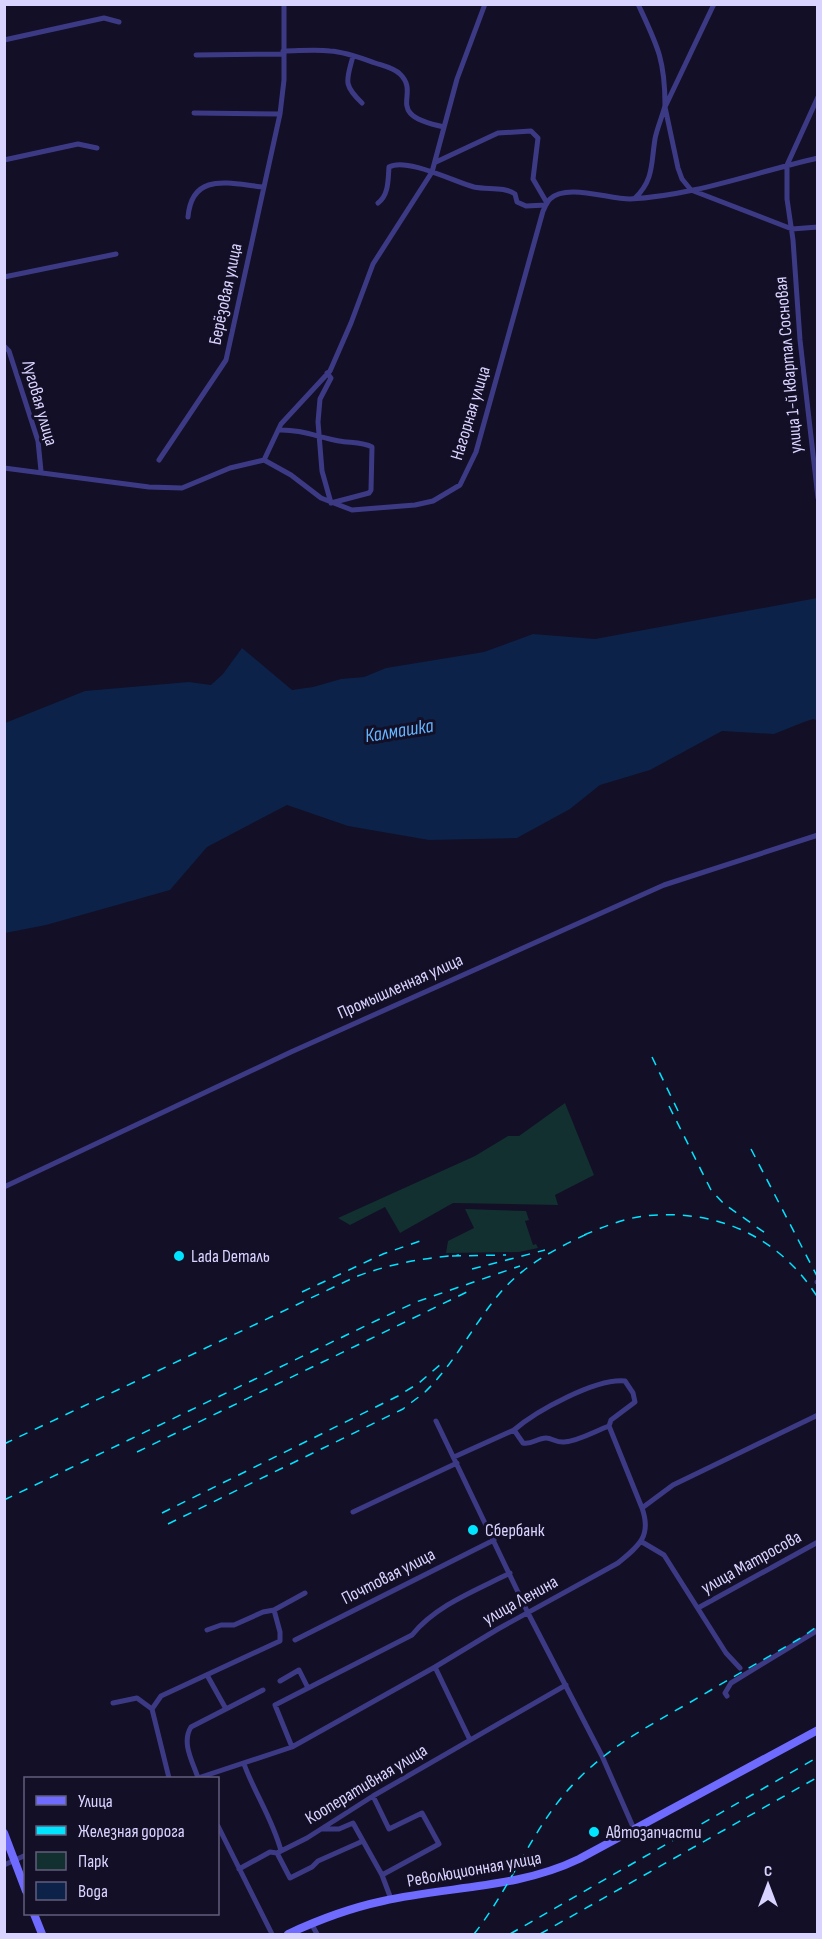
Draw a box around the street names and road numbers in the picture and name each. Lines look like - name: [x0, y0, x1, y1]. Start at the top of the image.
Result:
- street label: Берёзовая улица: [204, 241, 247, 347]
- street label: улица 1-й квартал Сосновая: [770, 276, 807, 454]
- street label: Луговая улица: [17, 357, 62, 448]
- street label: Нагорная улица: [446, 364, 495, 463]
- street label: Промышленная улица: [334, 949, 466, 1024]
- street label: улица Матросова: [698, 1526, 805, 1599]
- street label: Почтовая улица: [338, 1544, 439, 1609]
- street label: улица Ленина: [479, 1571, 561, 1630]
- street label: Кооперативная улица: [302, 1740, 431, 1829]
- street label: Революционная улица: [405, 1847, 543, 1892]

